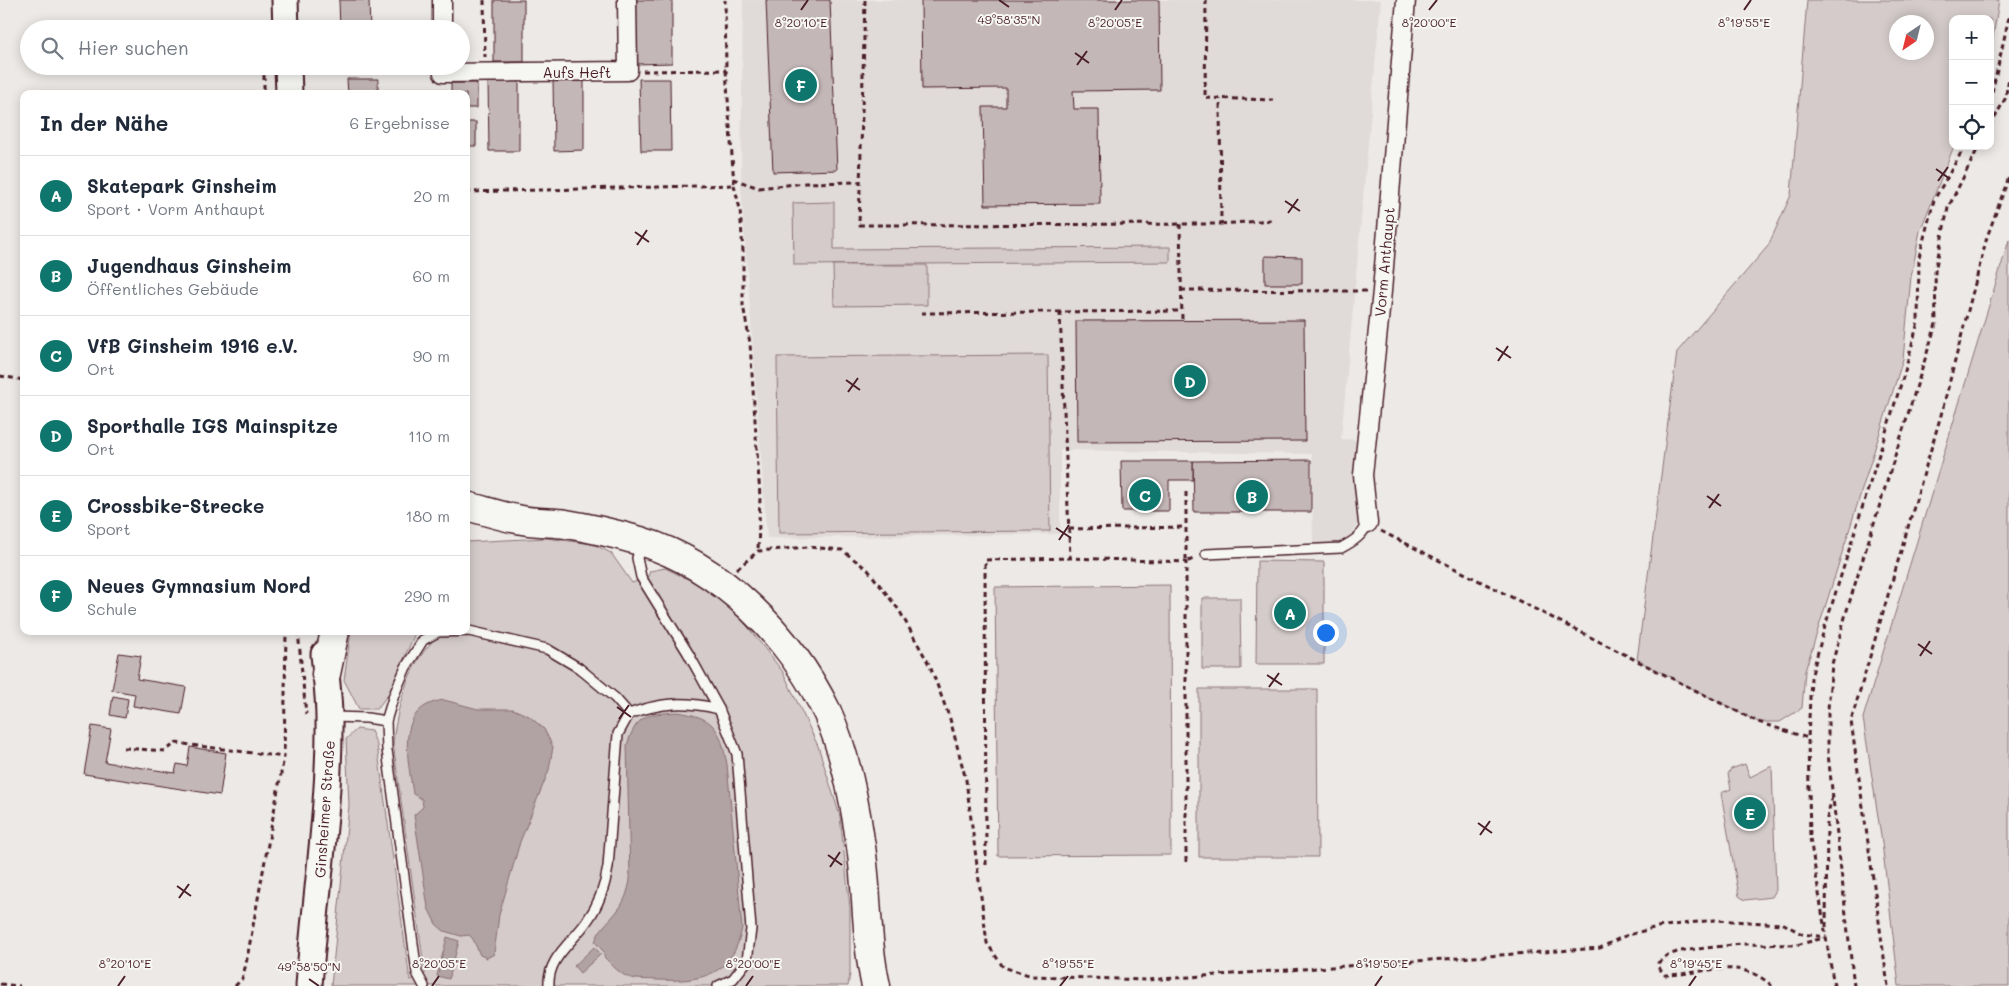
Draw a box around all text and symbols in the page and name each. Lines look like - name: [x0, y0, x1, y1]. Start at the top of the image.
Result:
- text: 49°58'35"N: [978, 11, 1040, 27]
- text: 8°20'10"E: [775, 14, 827, 30]
- text: 8°20'05"E: [1088, 14, 1142, 30]
- text: 8°20'00"E: [1402, 14, 1456, 30]
- text: 8°19'55"E: [1718, 14, 1770, 30]
- north arrow: [1889, 15, 1934, 60]
- map controls: [1949, 15, 1994, 150]
- button: +: [1949, 15, 1994, 60]
- search box: [20, 20, 470, 75]
- icon: search: [38, 34, 66, 62]
- text: Hier suchen: [78, 35, 189, 60]
- button: −: [1949, 60, 1994, 105]
- street label: Aufs Heft: [543, 62, 611, 82]
- pin: F: [785, 66, 817, 104]
- button: locate: [1949, 105, 1994, 150]
- text: In der Nähe: [40, 109, 168, 136]
- text: 6 Ergebnisse: [349, 112, 450, 133]
- text: Skatepark Ginsheim: [87, 173, 277, 198]
- text: A: [50, 185, 62, 206]
- text: 20 m: [413, 185, 450, 206]
- text: Sport · Vorm Anthaupt: [87, 198, 265, 219]
- street label: Vorm Anthaupt: [1369, 206, 1399, 318]
- text: Jugendhaus Ginsheim: [87, 253, 291, 278]
- text: B: [51, 265, 61, 286]
- text: 60 m: [413, 265, 450, 286]
- text: Öffentliches Gebäude: [87, 278, 259, 299]
- text: VfB Ginsheim 1916 e.V.: [87, 333, 298, 358]
- text: C: [50, 345, 62, 366]
- text: 90 m: [413, 345, 450, 366]
- text: Ort: [87, 358, 115, 379]
- pin: D: [1174, 362, 1206, 400]
- text: Sporthalle IGS Mainspitze: [87, 413, 338, 438]
- text: D: [50, 425, 62, 446]
- text: 110 m: [408, 425, 450, 446]
- text: Ort: [87, 438, 115, 459]
- pin: C: [1129, 476, 1161, 514]
- pin: B: [1236, 477, 1268, 515]
- text: Crossbike-Strecke: [87, 493, 264, 518]
- text: E: [51, 505, 61, 526]
- text: 180 m: [405, 505, 450, 526]
- text: Sport: [87, 518, 130, 539]
- text: Neues Gymnasium Nord: [87, 573, 311, 598]
- text: F: [51, 585, 61, 606]
- text: 290 m: [404, 585, 450, 606]
- pin: A: [1274, 594, 1306, 632]
- text: Schule: [87, 598, 137, 619]
- your location: [1313, 620, 1339, 646]
- street label: Ginsheimer Straße: [309, 740, 339, 878]
- pin: E: [1734, 794, 1766, 832]
- text: 8°20'10"E: [99, 955, 151, 971]
- text: 8°20'05"E: [412, 955, 466, 971]
- text: 8°20'00"E: [726, 955, 780, 971]
- text: 8°19'55"E: [1042, 955, 1094, 971]
- text: 8°19'50"E: [1356, 955, 1408, 971]
- text: 8°19'45"E: [1670, 955, 1722, 971]
- text: 49°58'50"N: [277, 958, 341, 974]

